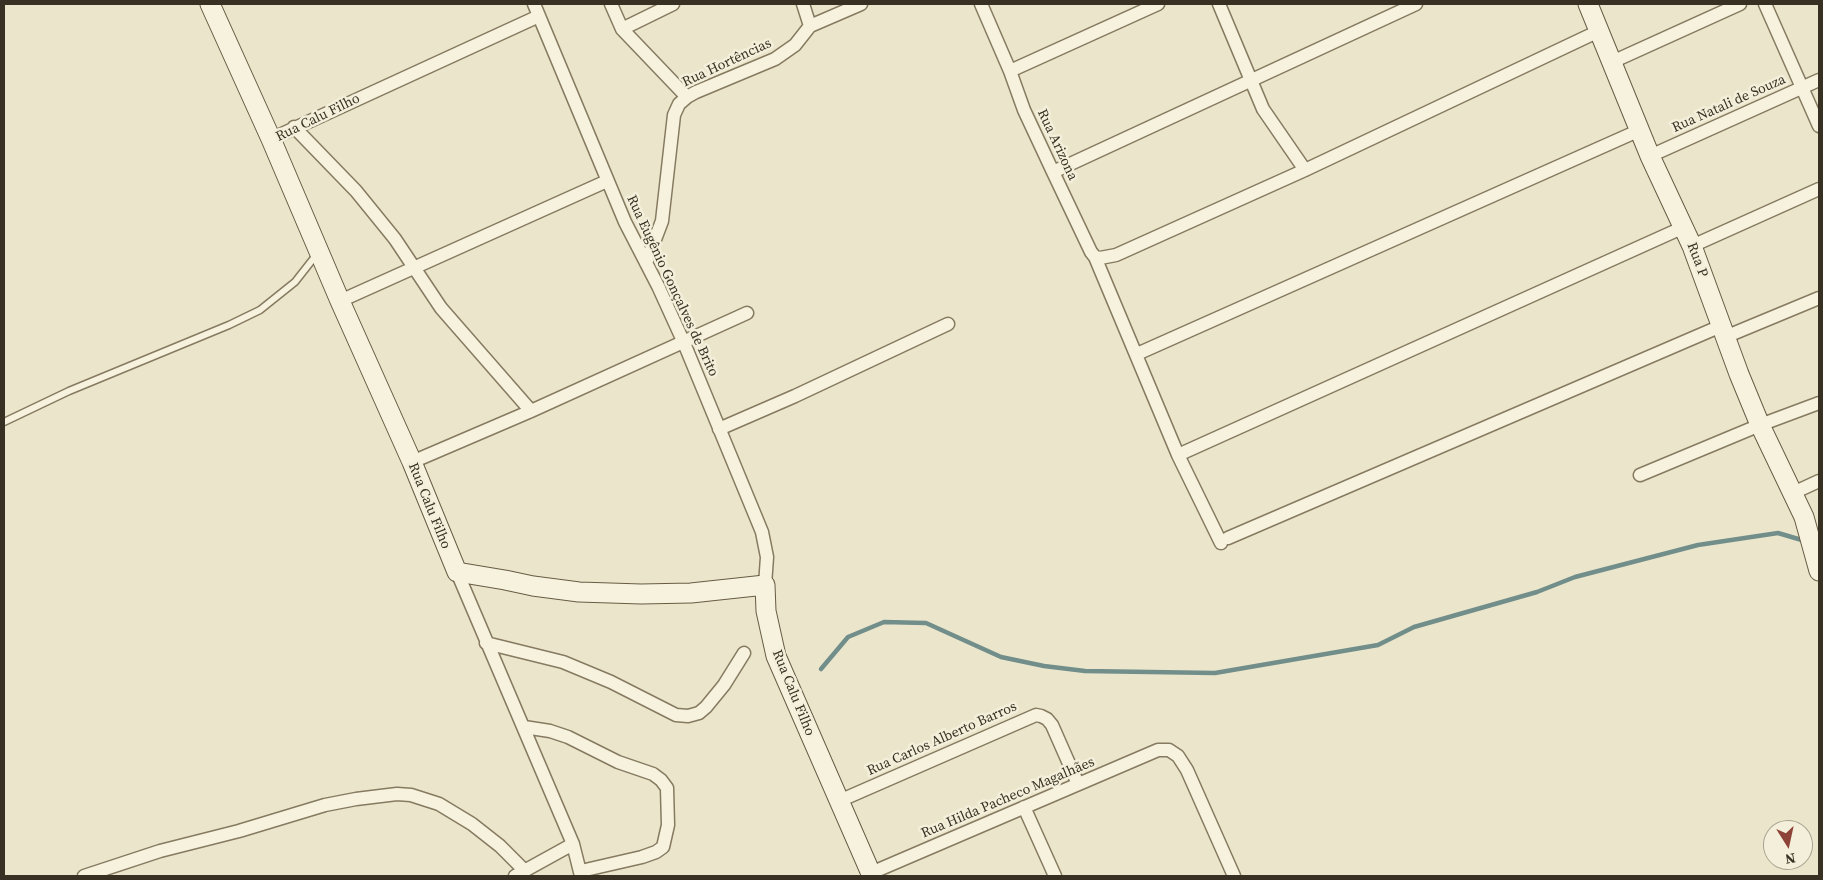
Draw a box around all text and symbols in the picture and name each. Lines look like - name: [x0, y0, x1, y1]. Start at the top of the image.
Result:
- street label: Rua Hortências: [680, 35, 774, 91]
- street label: Rua Natali de Souza: [1670, 71, 1788, 137]
- street label: Rua Calu Filho: [273, 90, 363, 146]
- street label: Rua Arizona: [1033, 107, 1081, 183]
- street label: Rua Eugênio Gonçalves de Brito: [623, 193, 721, 379]
- street label: Rua P: [1683, 240, 1711, 280]
- street label: Rua Calu Filho: [404, 461, 454, 551]
- street label: Rua Calu Filho: [768, 648, 818, 738]
- street label: Rua Carlos Alberto Barros: [865, 698, 1019, 780]
- street label: Rua Hilda Pacheco Magalhães: [919, 754, 1097, 842]
- north arrow: [1763, 820, 1813, 870]
- text: N: [1784, 848, 1797, 870]

